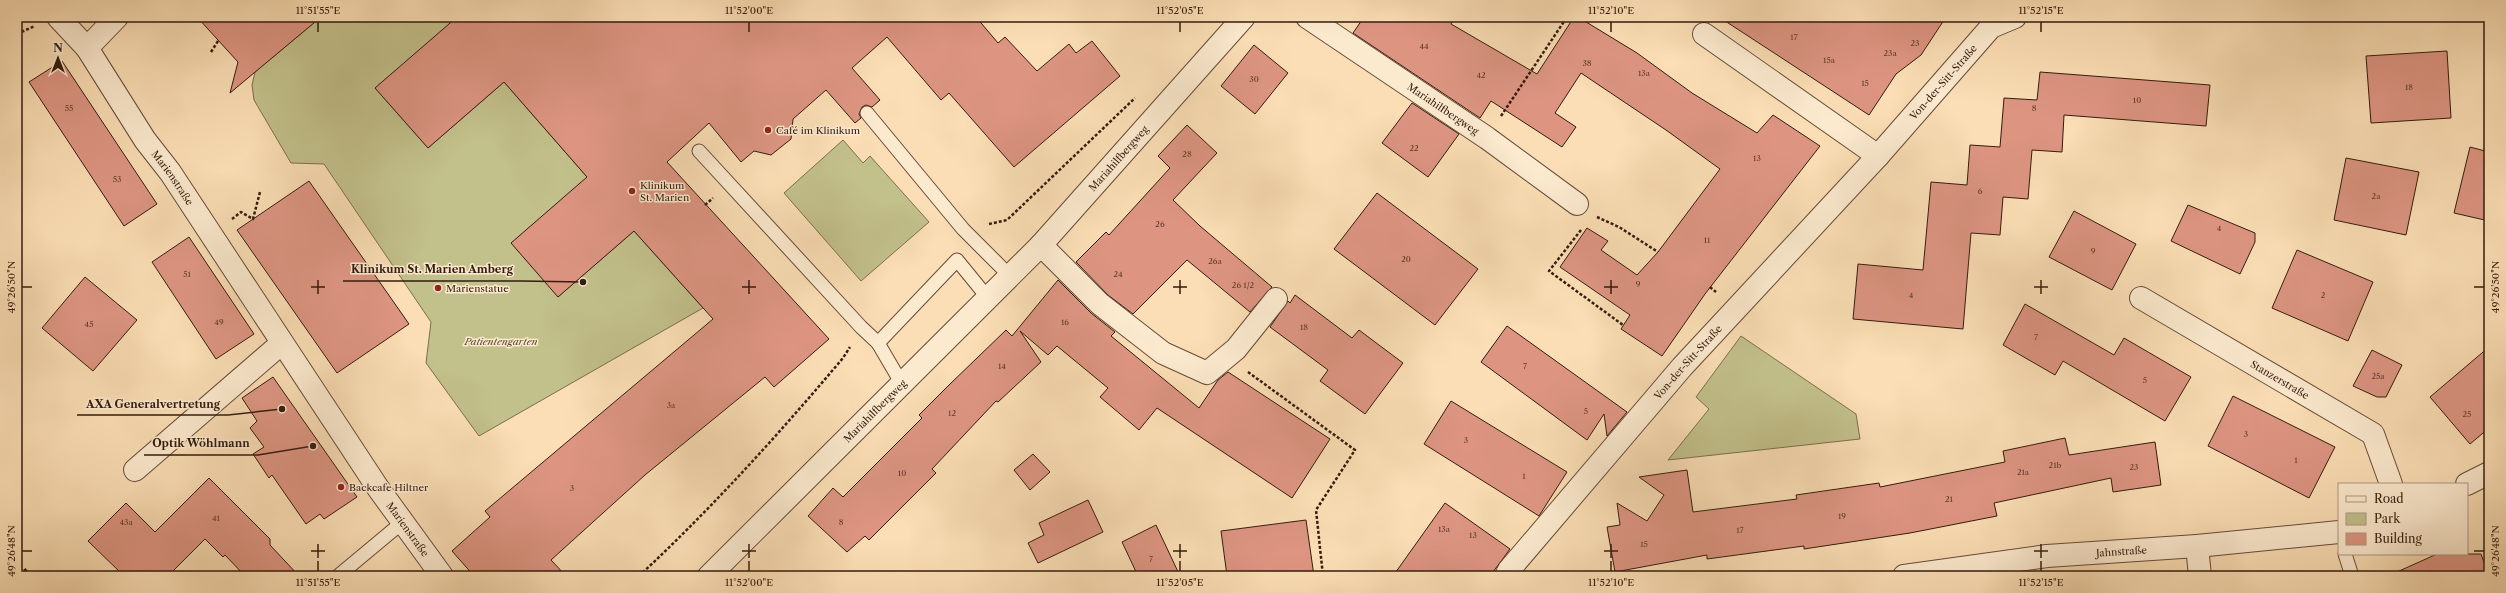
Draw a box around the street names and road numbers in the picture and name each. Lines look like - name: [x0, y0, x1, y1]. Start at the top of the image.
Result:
- street label: Von-der-Sitt-Straße: [1906, 41, 1980, 123]
- street label: Mariahilfbergweg: [1405, 80, 1482, 138]
- street label: Mariahilfbergweg: [1086, 122, 1151, 194]
- street label: Marienstraße: [149, 148, 197, 208]
- street label: Von-der-Sitt-Straße: [1650, 322, 1725, 403]
- street label: Stanzerstraße: [2248, 357, 2312, 402]
- street label: Mariahilfbergweg: [841, 376, 909, 445]
- street label: Marienstraße: [384, 499, 432, 559]
- street label: Jahnstraße: [2094, 543, 2148, 559]

